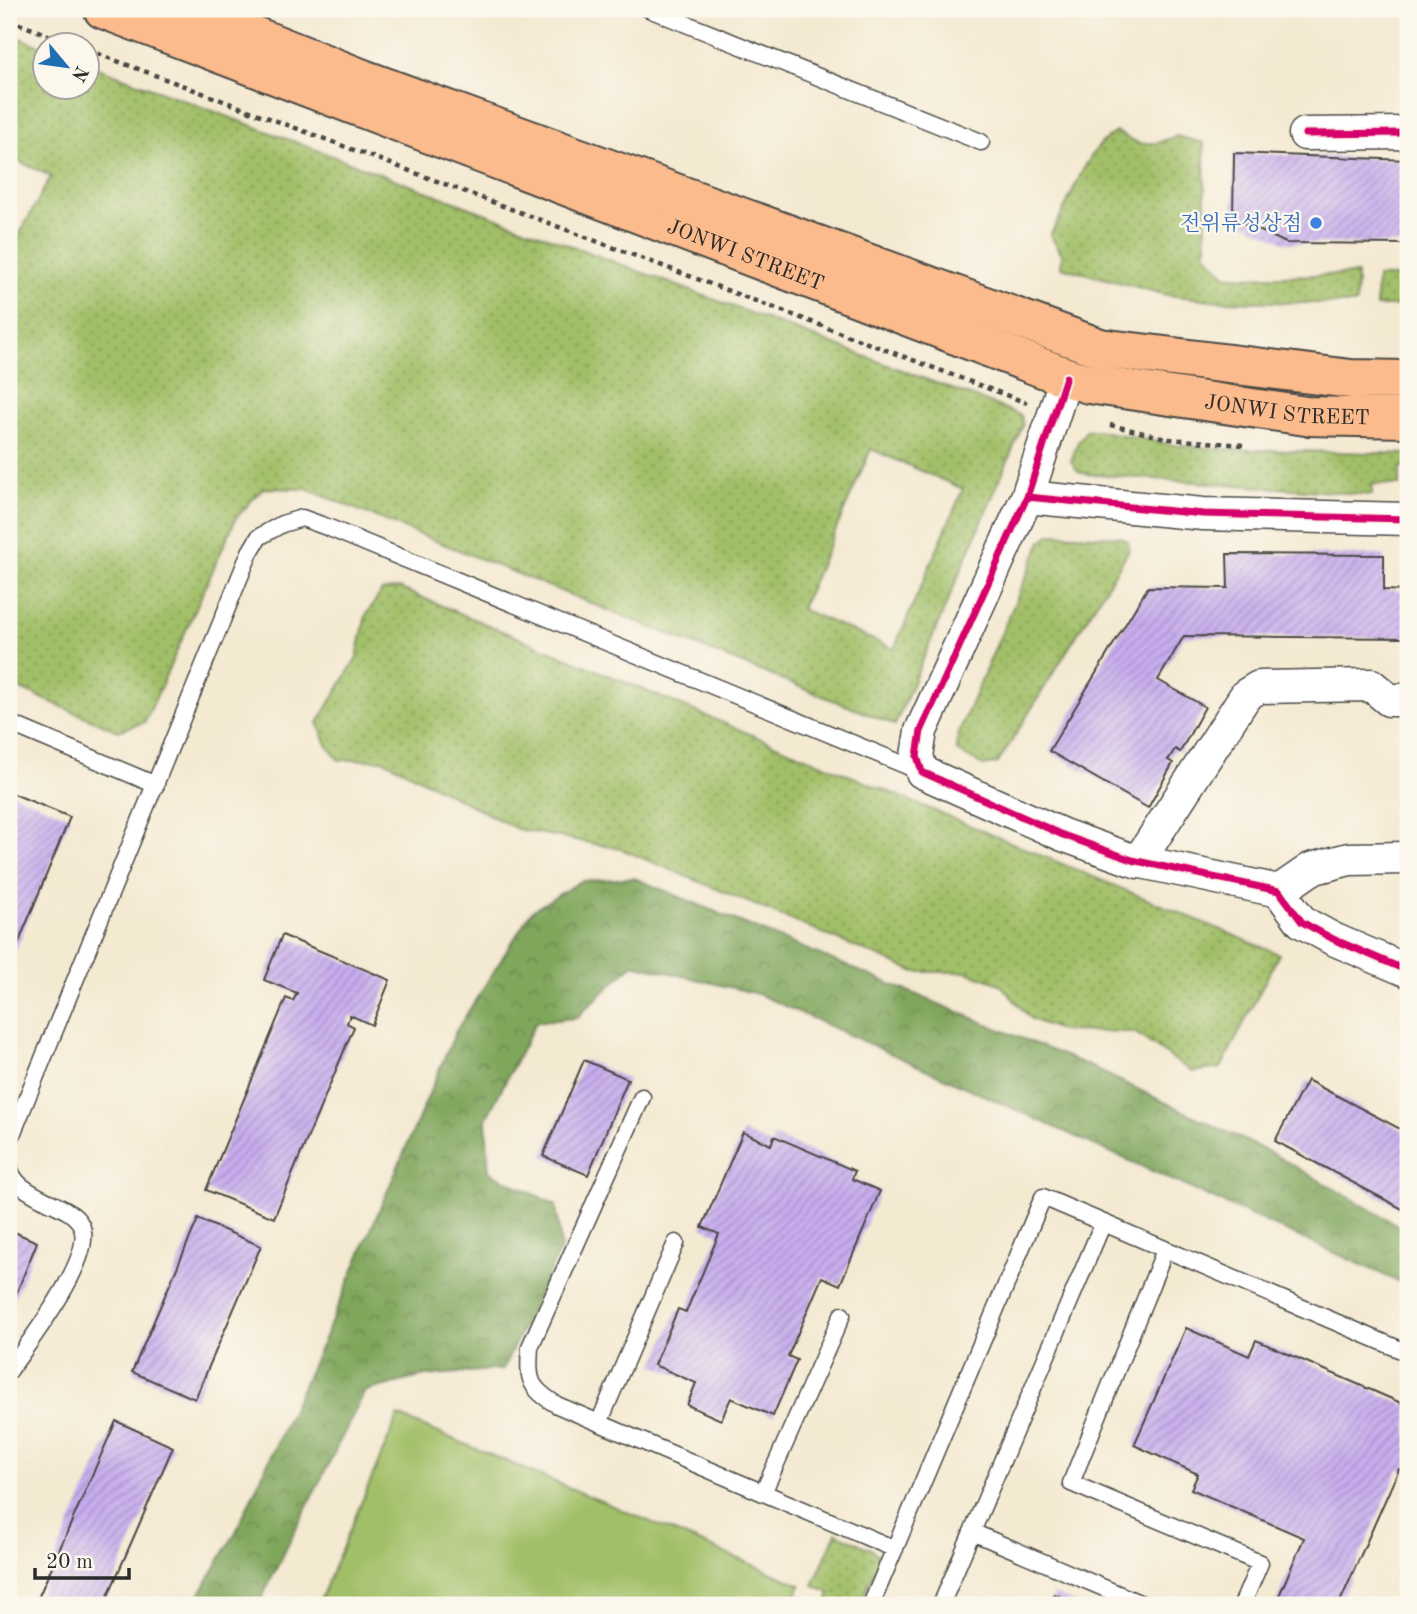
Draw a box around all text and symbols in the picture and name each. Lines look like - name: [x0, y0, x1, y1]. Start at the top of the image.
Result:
- north arrow: [32, 32, 102, 102]
- text: N: [67, 62, 91, 84]
- place label: 전위류성상점: [1180, 212, 1302, 235]
- marker: 전위류성상점: [1308, 215, 1324, 231]
- street label: JONWI STREET: [664, 217, 826, 295]
- street label: JONWI STREET: [1203, 392, 1370, 429]
- scale bar: [35, 1537, 130, 1581]
- text: 20 m: [46, 1552, 93, 1573]

